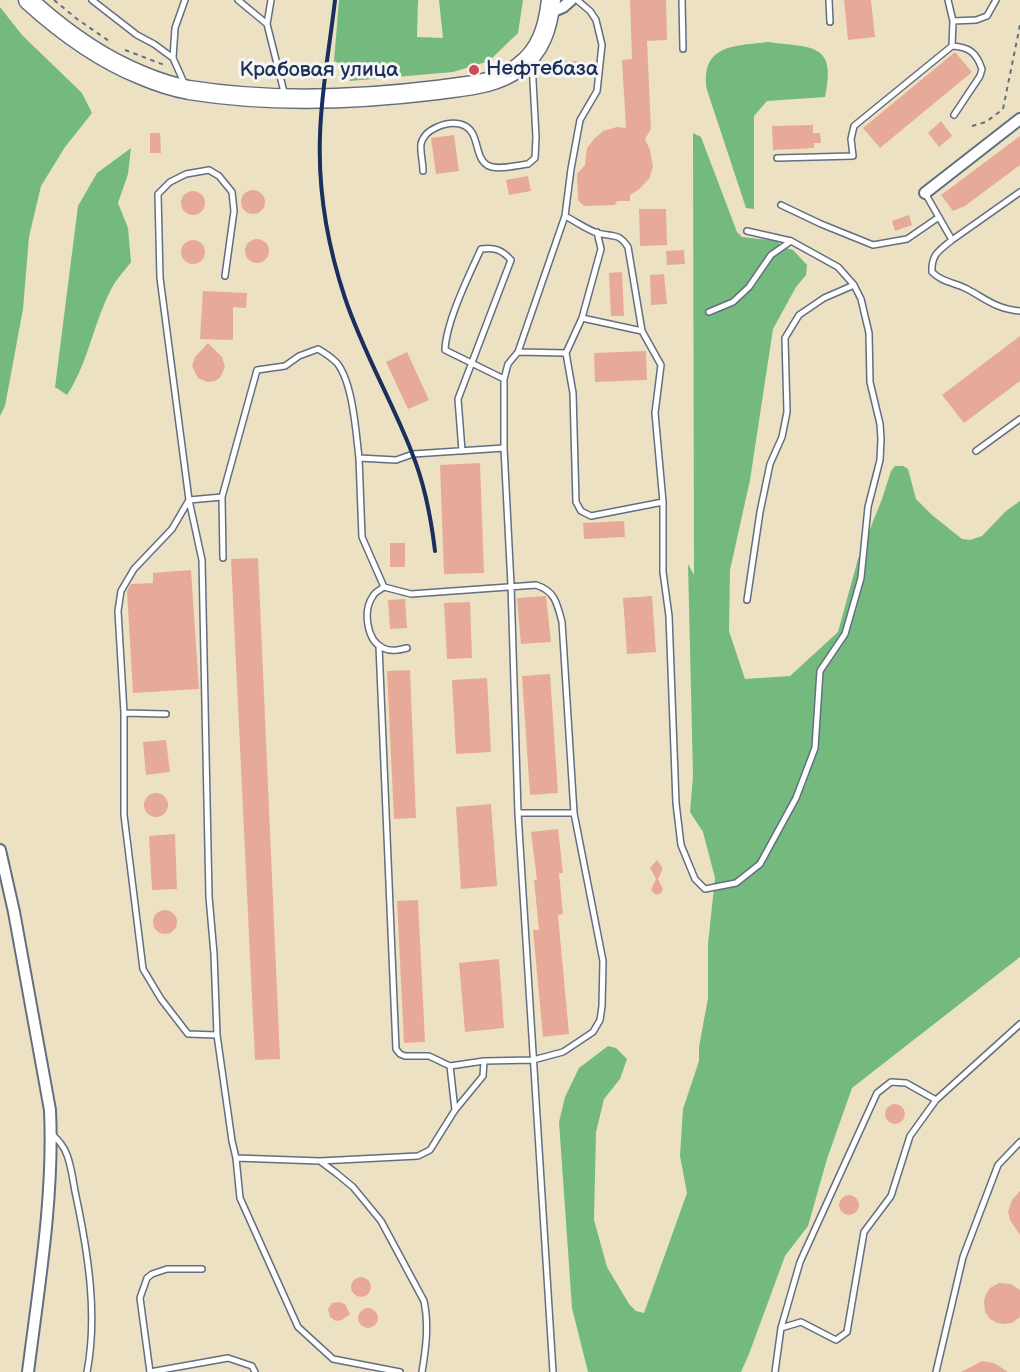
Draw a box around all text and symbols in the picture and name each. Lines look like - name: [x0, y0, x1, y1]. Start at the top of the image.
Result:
- place label: Нефтебаза: [486, 57, 598, 83]
- street label: Крабовая улица: [239, 58, 399, 84]
- marker: Нефтебаза: [467, 63, 481, 77]

